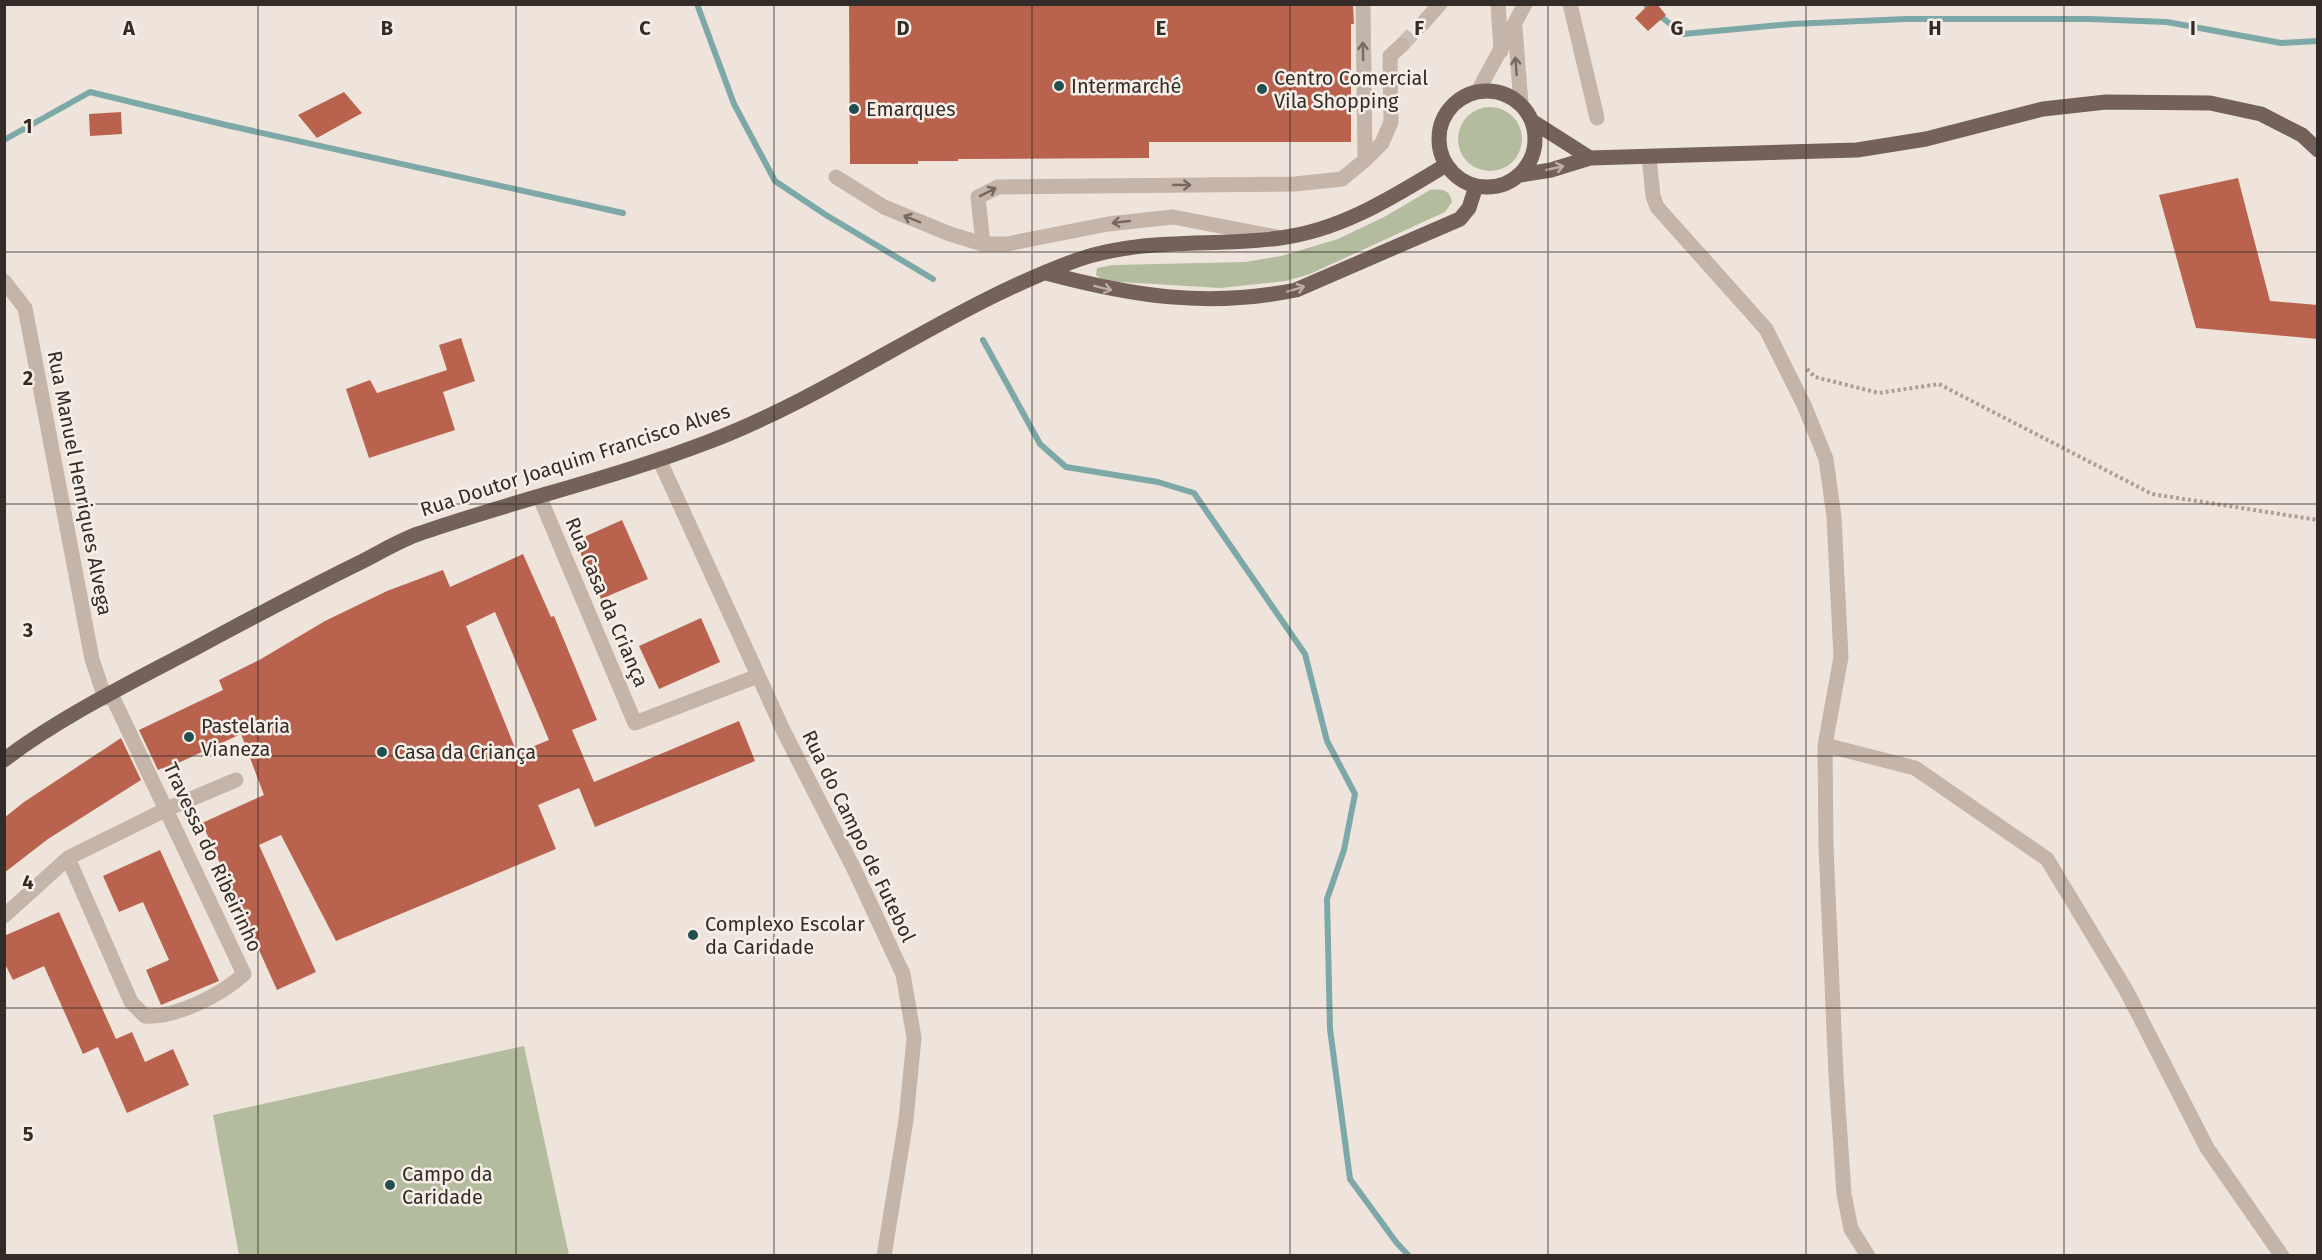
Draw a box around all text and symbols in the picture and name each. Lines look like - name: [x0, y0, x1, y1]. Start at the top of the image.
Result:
- text: A: [122, 16, 136, 40]
- text: B: [381, 16, 393, 40]
- text: C: [639, 16, 651, 40]
- text: D: [896, 16, 910, 40]
- text: E: [1156, 16, 1166, 40]
- text: F: [1414, 16, 1424, 40]
- text: G: [1671, 16, 1683, 40]
- text: H: [1928, 16, 1942, 40]
- text: I: [2190, 16, 2196, 40]
- one-way arrow: [1358, 41, 1369, 61]
- one-way arrow: [1510, 57, 1521, 77]
- place label: Centro Comercial Vila Shopping: [1274, 66, 1428, 113]
- place label: Intermarché: [1071, 74, 1181, 98]
- marker: Intermarché: [1052, 79, 1066, 93]
- marker: Centro Comercial Vila Shopping: [1255, 82, 1269, 96]
- place label: Emarques: [866, 97, 955, 121]
- marker: Emarques: [847, 102, 861, 116]
- text: 1: [23, 114, 33, 138]
- one-way arrow: [1546, 162, 1565, 174]
- one-way arrow: [1171, 179, 1191, 191]
- one-way arrow: [979, 186, 996, 198]
- one-way arrow: [903, 213, 922, 224]
- one-way arrow: [1112, 217, 1132, 228]
- one-way arrow: [1093, 283, 1112, 294]
- one-way arrow: [1286, 283, 1305, 294]
- street label: Rua Manuel Henriques Alvega: [43, 349, 117, 617]
- text: 2: [23, 366, 33, 390]
- street label: Rua Doutor Joaquim Francisco Alves: [417, 398, 733, 522]
- street label: Rua Casa da Criança: [559, 513, 654, 691]
- text: 3: [22, 618, 33, 642]
- place label: Pastelaria Vianeza: [201, 714, 290, 761]
- street label: Rua do Campo de Futebol: [797, 726, 921, 946]
- marker: Pastelaria Vianeza: [182, 730, 196, 744]
- place label: Casa da Criança: [394, 740, 536, 765]
- marker: Casa da Criança: [375, 745, 389, 759]
- street label: Travessa do Ribeirinho: [159, 759, 267, 955]
- text: 4: [22, 870, 34, 894]
- place label: Complexo Escolar da Caridade: [705, 912, 865, 959]
- marker: Complexo Escolar da Caridade: [686, 928, 700, 942]
- text: 5: [23, 1122, 34, 1146]
- place label: Campo da Caridade: [402, 1162, 493, 1209]
- marker: Campo da Caridade: [383, 1178, 397, 1192]

